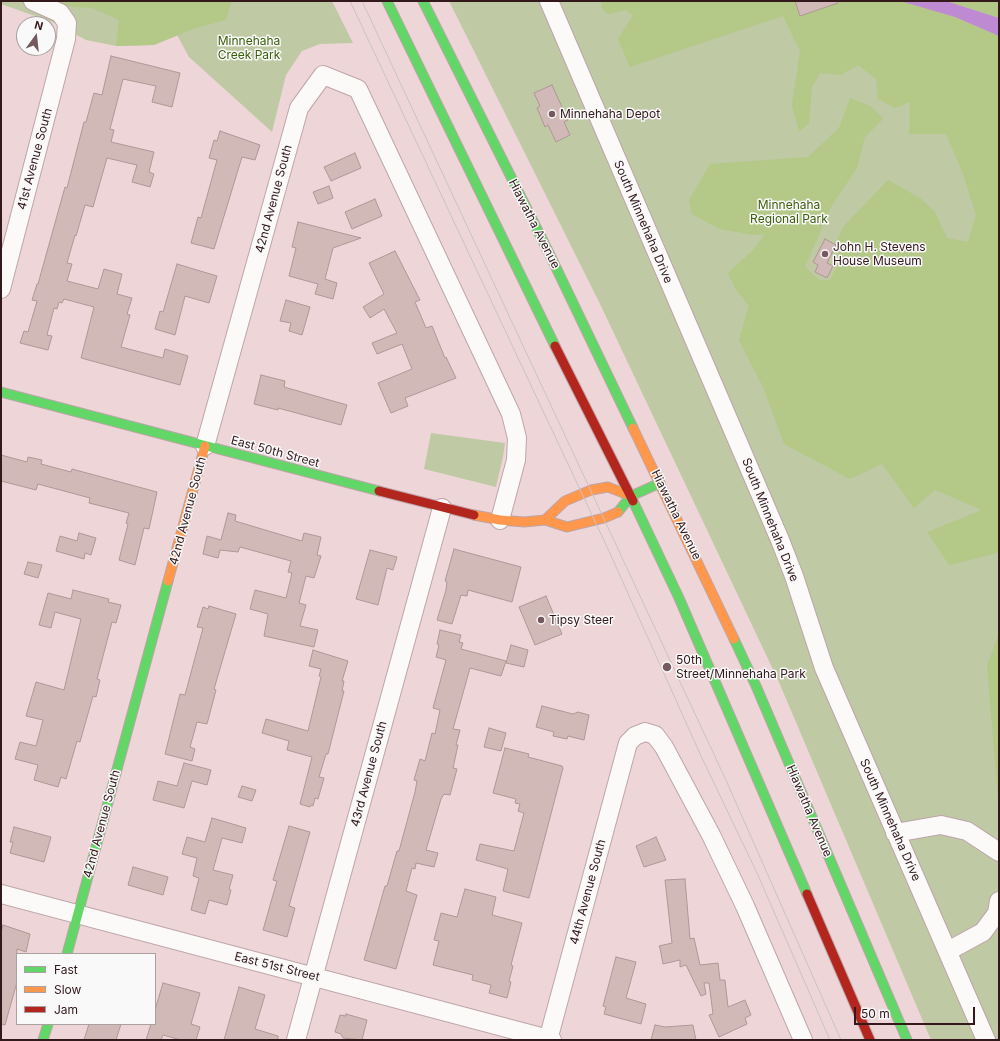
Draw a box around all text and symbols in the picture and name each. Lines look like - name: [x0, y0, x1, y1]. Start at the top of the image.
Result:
- north arrow: [16, 16, 56, 56]
- text: N: [33, 18, 45, 33]
- park label: Minnehaha Creek Park: [218, 34, 280, 62]
- street label: 41st Avenue South: [15, 107, 55, 211]
- place label: Minnehaha Depot: [560, 107, 660, 121]
- marker: Minnehaha Depot: [547, 109, 557, 119]
- street label: 42nd Avenue South: [253, 143, 295, 255]
- street label: South Minnehaha Drive: [611, 158, 675, 286]
- street label: Hiawatha Avenue: [505, 177, 563, 271]
- park label: Minnehaha Regional Park: [750, 198, 828, 226]
- place label: John H. Stevens House Museum: [833, 240, 926, 268]
- marker: John H. Stevens House Museum: [820, 249, 830, 259]
- street label: East 50th Street: [229, 433, 321, 471]
- street label: 42nd Avenue South: [167, 455, 209, 567]
- street label: South Minnehaha Drive: [739, 456, 801, 584]
- street label: Hiawatha Avenue: [648, 468, 704, 562]
- place label: Tipsy Steer: [549, 613, 613, 627]
- marker: Tipsy Steer: [536, 615, 546, 625]
- place label: 50th Street/Minnehaha Park: [676, 653, 806, 681]
- marker: 50th Street/Minnehaha Park: [661, 661, 673, 673]
- street label: 43rd Avenue South: [348, 720, 390, 828]
- street label: South Minnehaha Drive: [857, 757, 923, 883]
- street label: Hiawatha Avenue: [783, 763, 835, 859]
- street label: 42nd Avenue South: [81, 768, 123, 880]
- street label: 44th Avenue South: [567, 838, 609, 946]
- street label: East 51st Street: [233, 949, 321, 985]
- legend: [16, 953, 156, 1025]
- text: Fast: [54, 962, 78, 977]
- text: Slow: [54, 982, 81, 997]
- scale bar: [856, 999, 977, 1025]
- text: Jam: [54, 1002, 78, 1017]
- text: 50 m: [861, 1006, 890, 1021]

